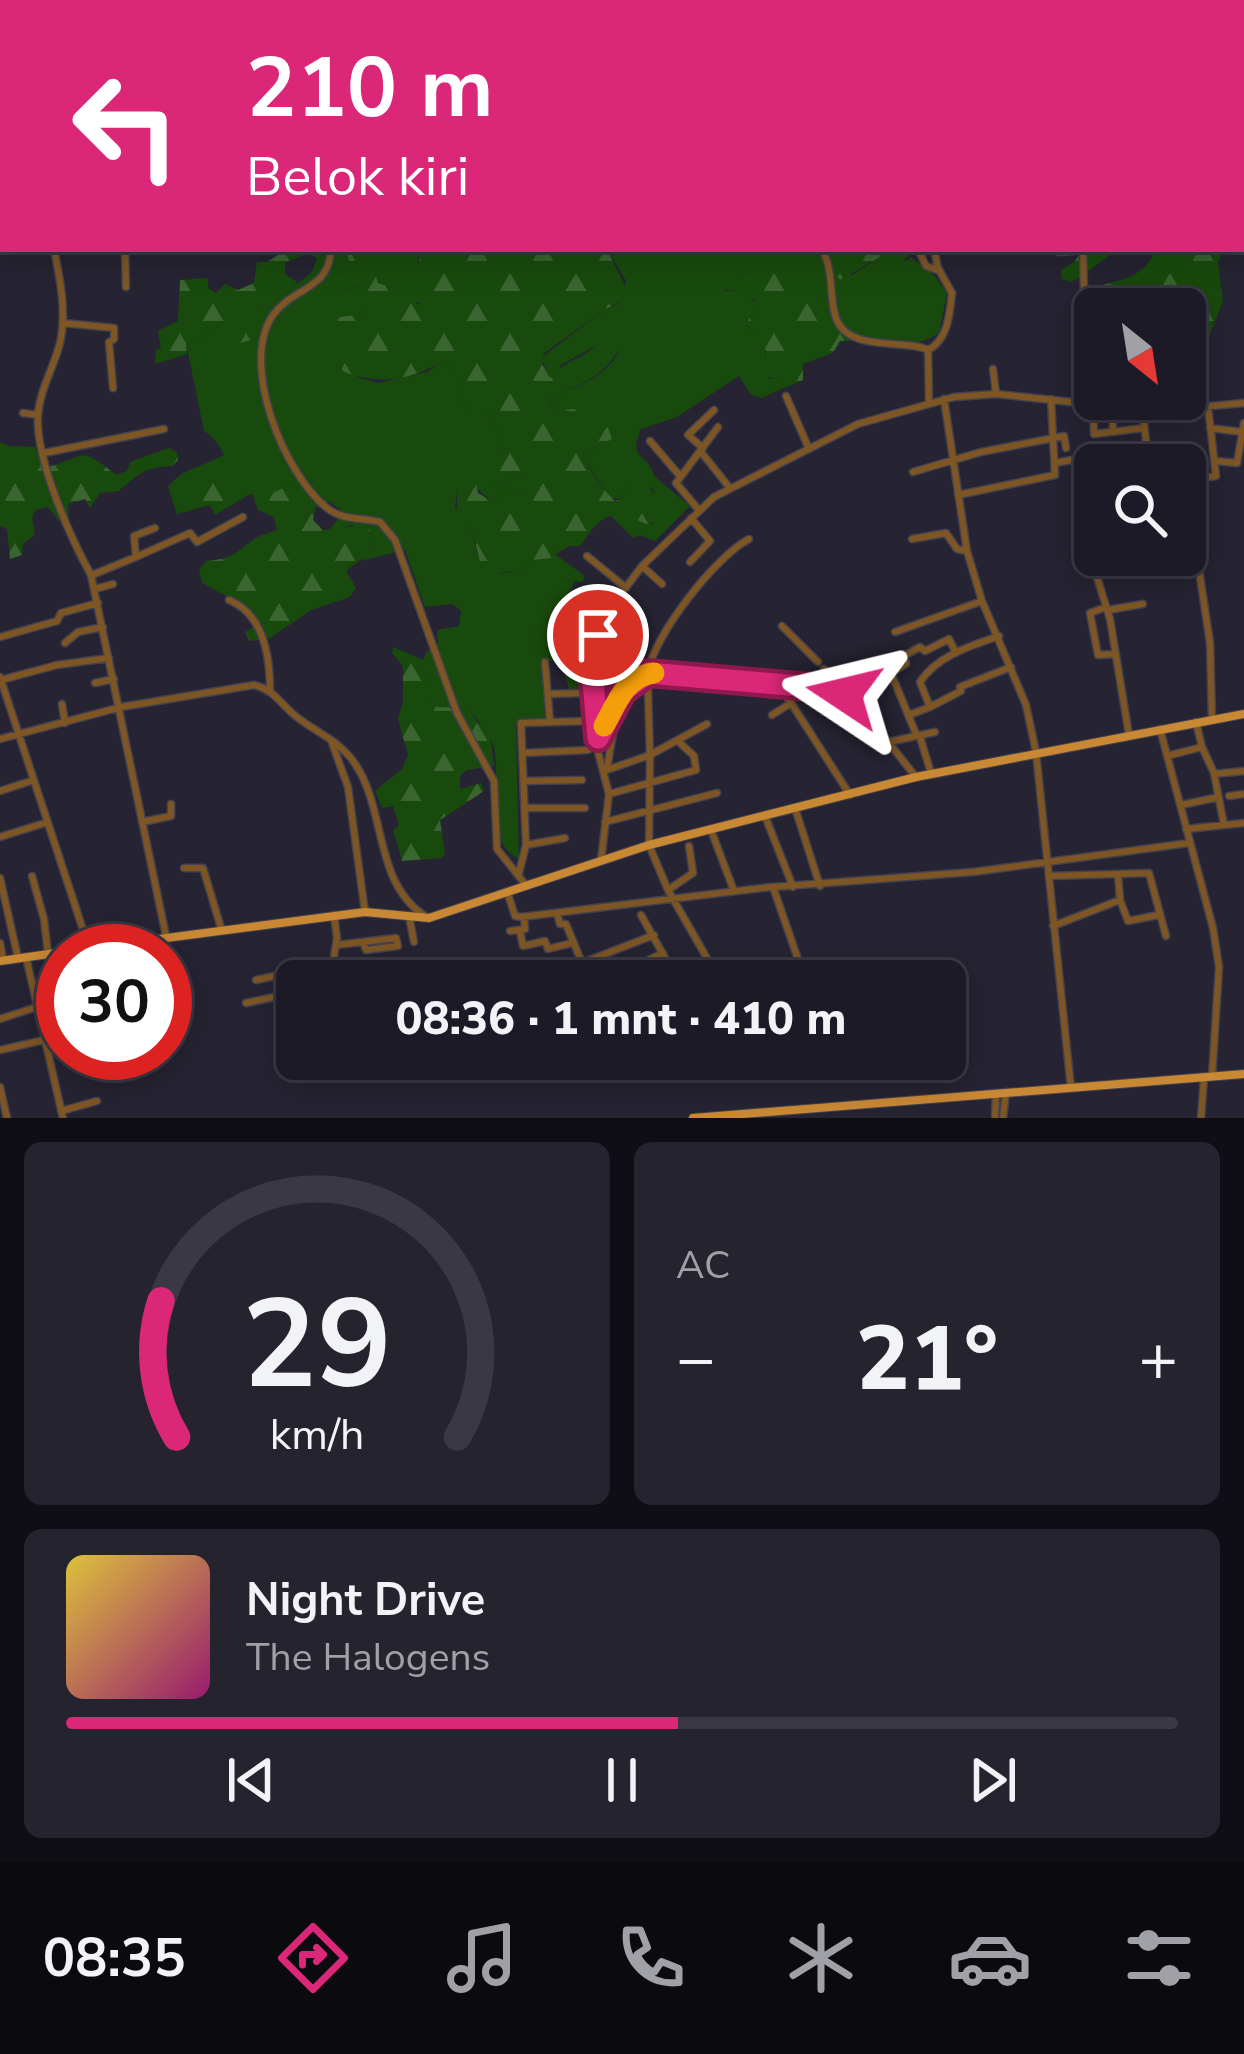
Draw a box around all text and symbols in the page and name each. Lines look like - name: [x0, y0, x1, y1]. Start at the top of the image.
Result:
- text: 210 m: [246, 31, 494, 146]
- icon: left: [48, 48, 204, 204]
- text: Belok kiri: [246, 140, 469, 214]
- north arrow: [1074, 288, 1206, 420]
- map controls: [1074, 288, 1206, 576]
- button: search: [1074, 444, 1206, 576]
- pin: [547, 584, 649, 686]
- icon: arrive: [565, 602, 631, 668]
- position arrow: [781, 631, 907, 757]
- speed limit sign: 30: [36, 924, 192, 1080]
- text: 08:36 · 1 mnt · 410 m: [395, 989, 847, 1050]
- text: AC: [676, 1239, 730, 1292]
- text: 29: [242, 1260, 392, 1430]
- text: 21°: [856, 1298, 998, 1421]
- text: −: [676, 1314, 716, 1404]
- text: +: [1138, 1314, 1178, 1404]
- text: km/h: [270, 1405, 364, 1463]
- text: Night Drive: [246, 1570, 485, 1631]
- text: The Halogens: [246, 1631, 490, 1684]
- icon: previous: [218, 1747, 284, 1813]
- icon: pause: [589, 1747, 655, 1813]
- icon: next: [960, 1747, 1026, 1813]
- icon: directions: [271, 1916, 355, 2000]
- icon: music: [440, 1916, 524, 2000]
- icon: phone: [609, 1916, 693, 2000]
- icon: climate: [779, 1916, 863, 2000]
- icon: car: [948, 1916, 1032, 2000]
- icon: filters: [1117, 1916, 1201, 2000]
- text: 08:35: [43, 1921, 186, 1995]

